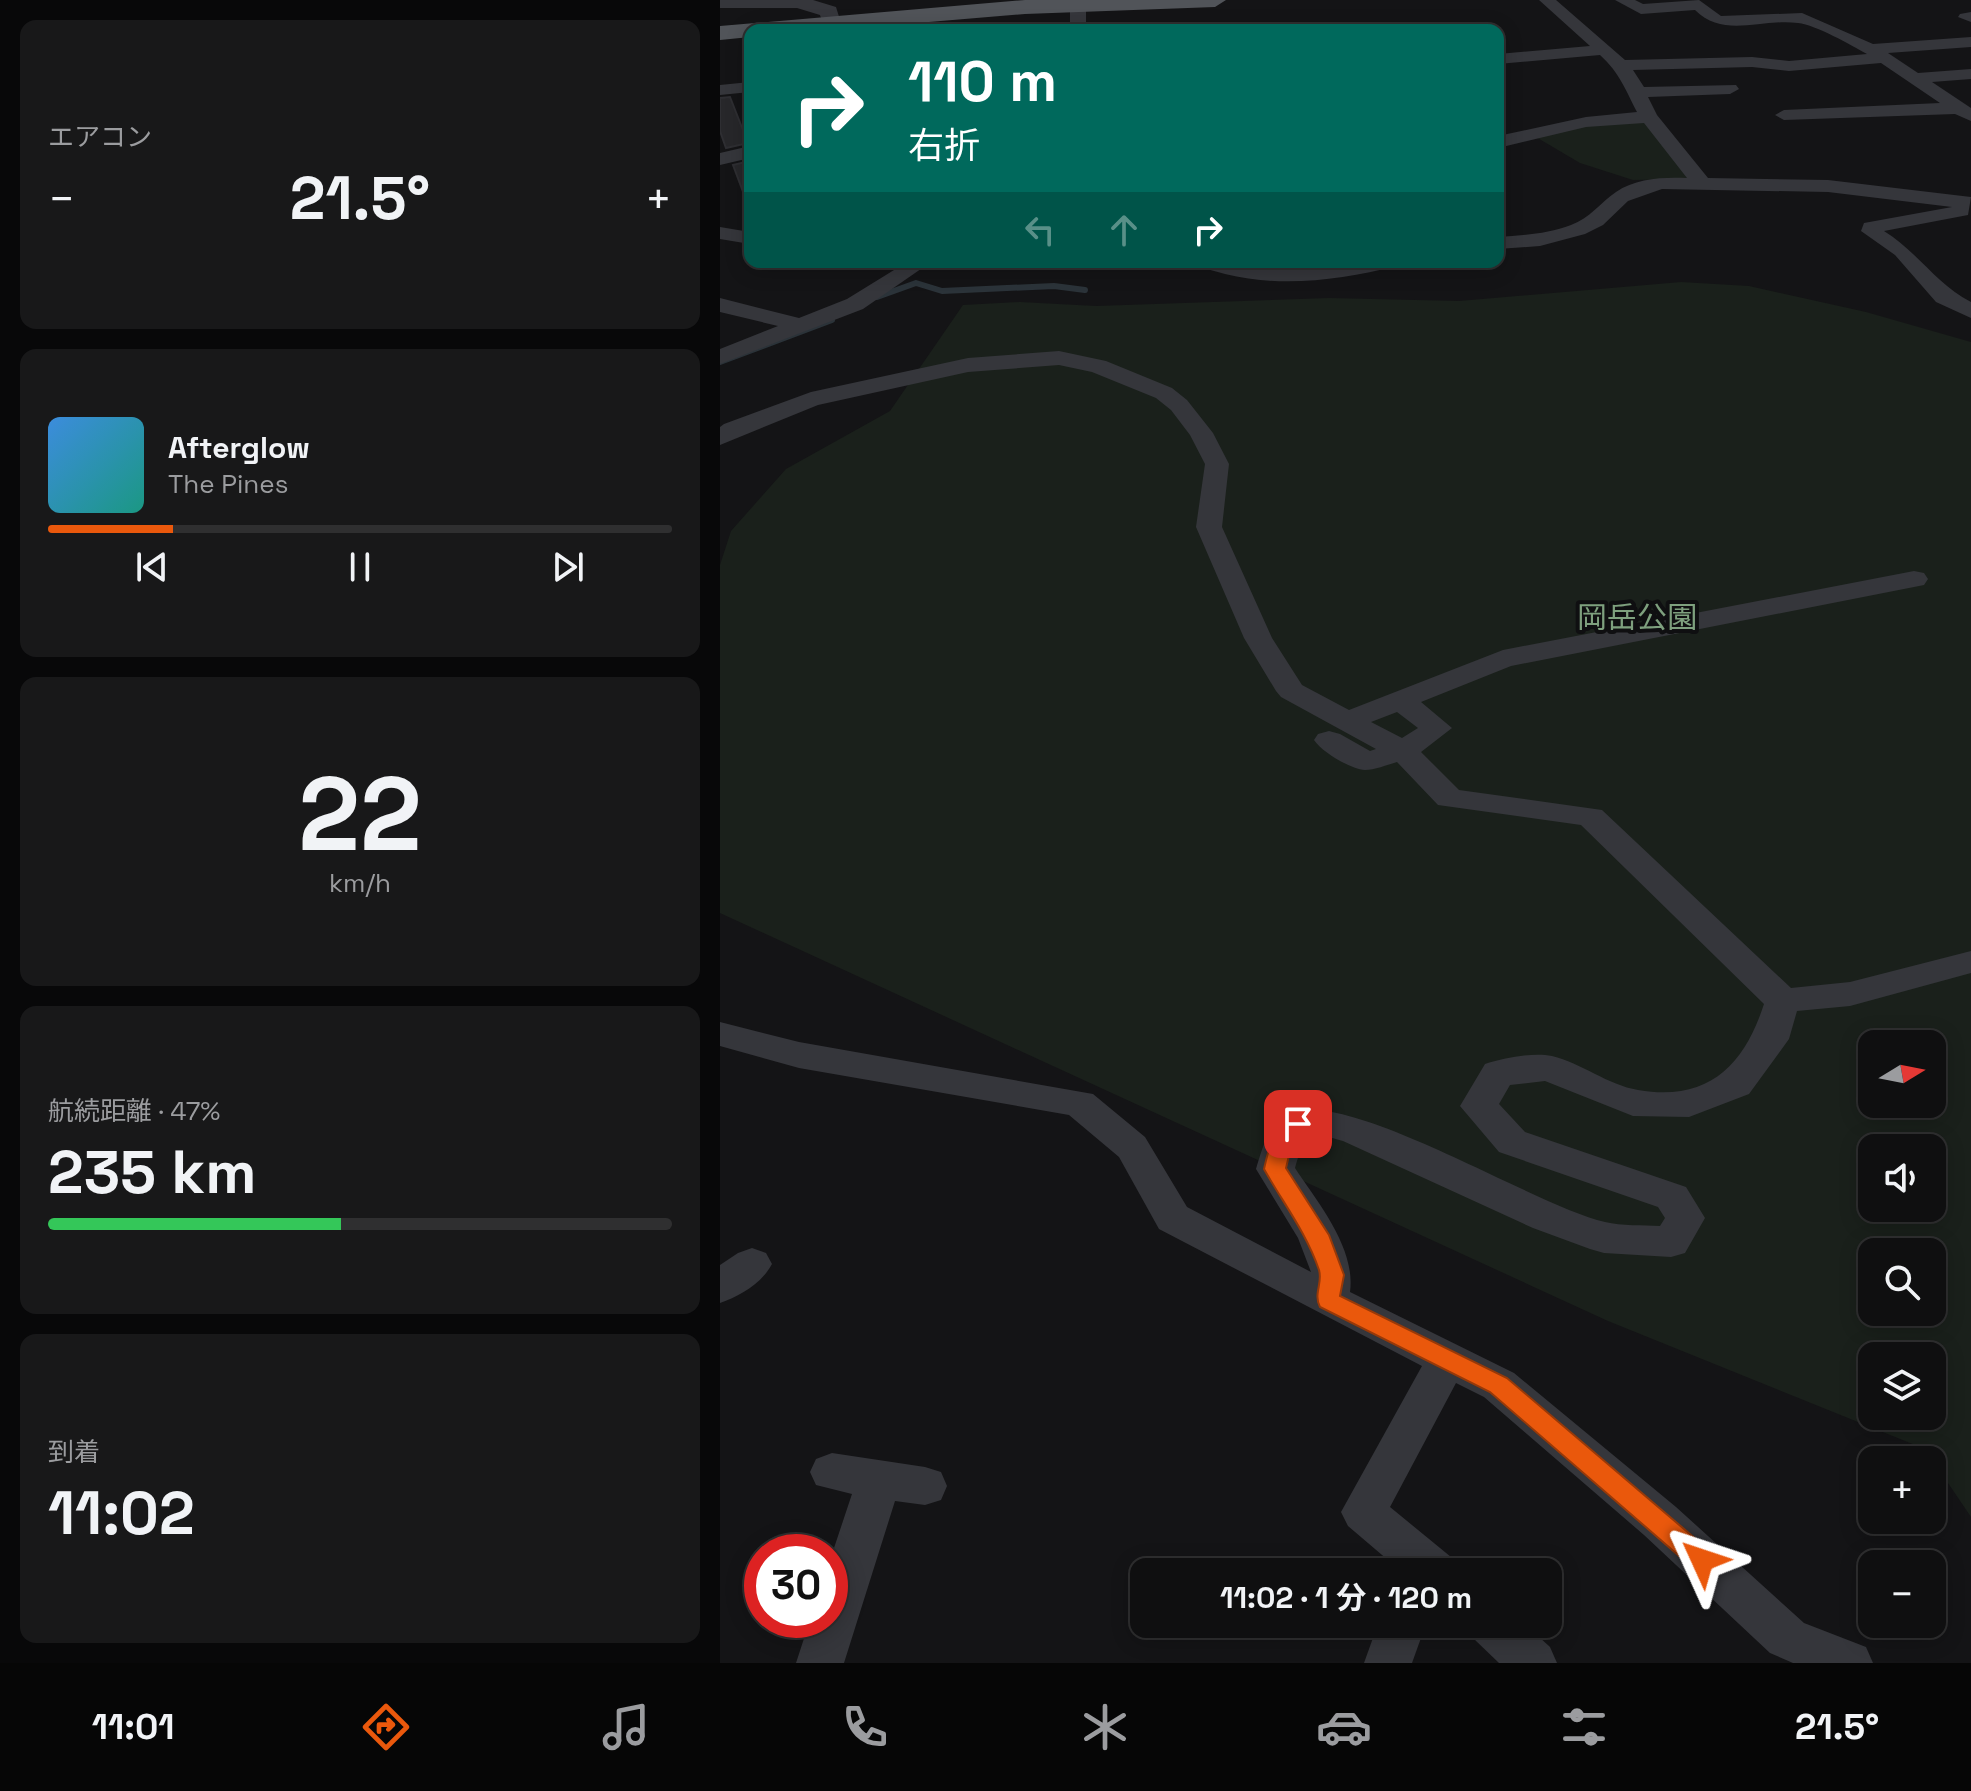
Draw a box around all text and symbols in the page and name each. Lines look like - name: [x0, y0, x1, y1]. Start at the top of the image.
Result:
- text: 110 m: [908, 46, 1057, 117]
- icon: right: [776, 56, 880, 160]
- text: エアコン: [48, 120, 152, 154]
- text: 右折: [908, 123, 980, 169]
- text: 21.5°: [290, 160, 430, 237]
- text: −: [48, 171, 75, 227]
- text: +: [645, 171, 672, 227]
- icon: left: [1018, 208, 1062, 252]
- icon: ahead: [1102, 208, 1146, 252]
- icon: right: [1186, 208, 1230, 252]
- text: Afterglow: [168, 428, 310, 467]
- text: The Pines: [168, 467, 288, 501]
- icon: previous: [130, 545, 174, 589]
- icon: pause: [338, 545, 382, 589]
- icon: next: [546, 545, 590, 589]
- park label: 岡岳公園: [1577, 598, 1697, 637]
- text: 22: [298, 748, 422, 880]
- text: km/h: [329, 866, 391, 900]
- north arrow: [1858, 1030, 1946, 1118]
- map controls: [1858, 1030, 1946, 1638]
- pin: [1264, 1090, 1332, 1158]
- text: 航続距離 · 47%: [48, 1094, 220, 1128]
- icon: arrive: [1276, 1102, 1320, 1146]
- text: 235 km: [48, 1134, 256, 1211]
- button: sound: [1858, 1134, 1946, 1222]
- button: search: [1858, 1238, 1946, 1326]
- button: layers: [1858, 1342, 1946, 1430]
- text: 到着: [48, 1435, 100, 1469]
- button: +: [1858, 1446, 1946, 1534]
- text: 11:02: [48, 1475, 195, 1552]
- position arrow: [1660, 1518, 1744, 1602]
- speed limit sign: 30: [744, 1534, 848, 1638]
- button: −: [1858, 1550, 1946, 1638]
- text: 11:02 · 1 分 · 120 m: [1220, 1578, 1472, 1617]
- icon: directions: [358, 1699, 414, 1755]
- icon: music: [598, 1699, 654, 1755]
- icon: phone: [837, 1699, 893, 1755]
- icon: climate: [1077, 1699, 1133, 1755]
- icon: car: [1316, 1699, 1372, 1755]
- icon: filters: [1556, 1699, 1612, 1755]
- text: 11:01: [92, 1704, 175, 1750]
- text: 21.5°: [1795, 1704, 1879, 1750]

